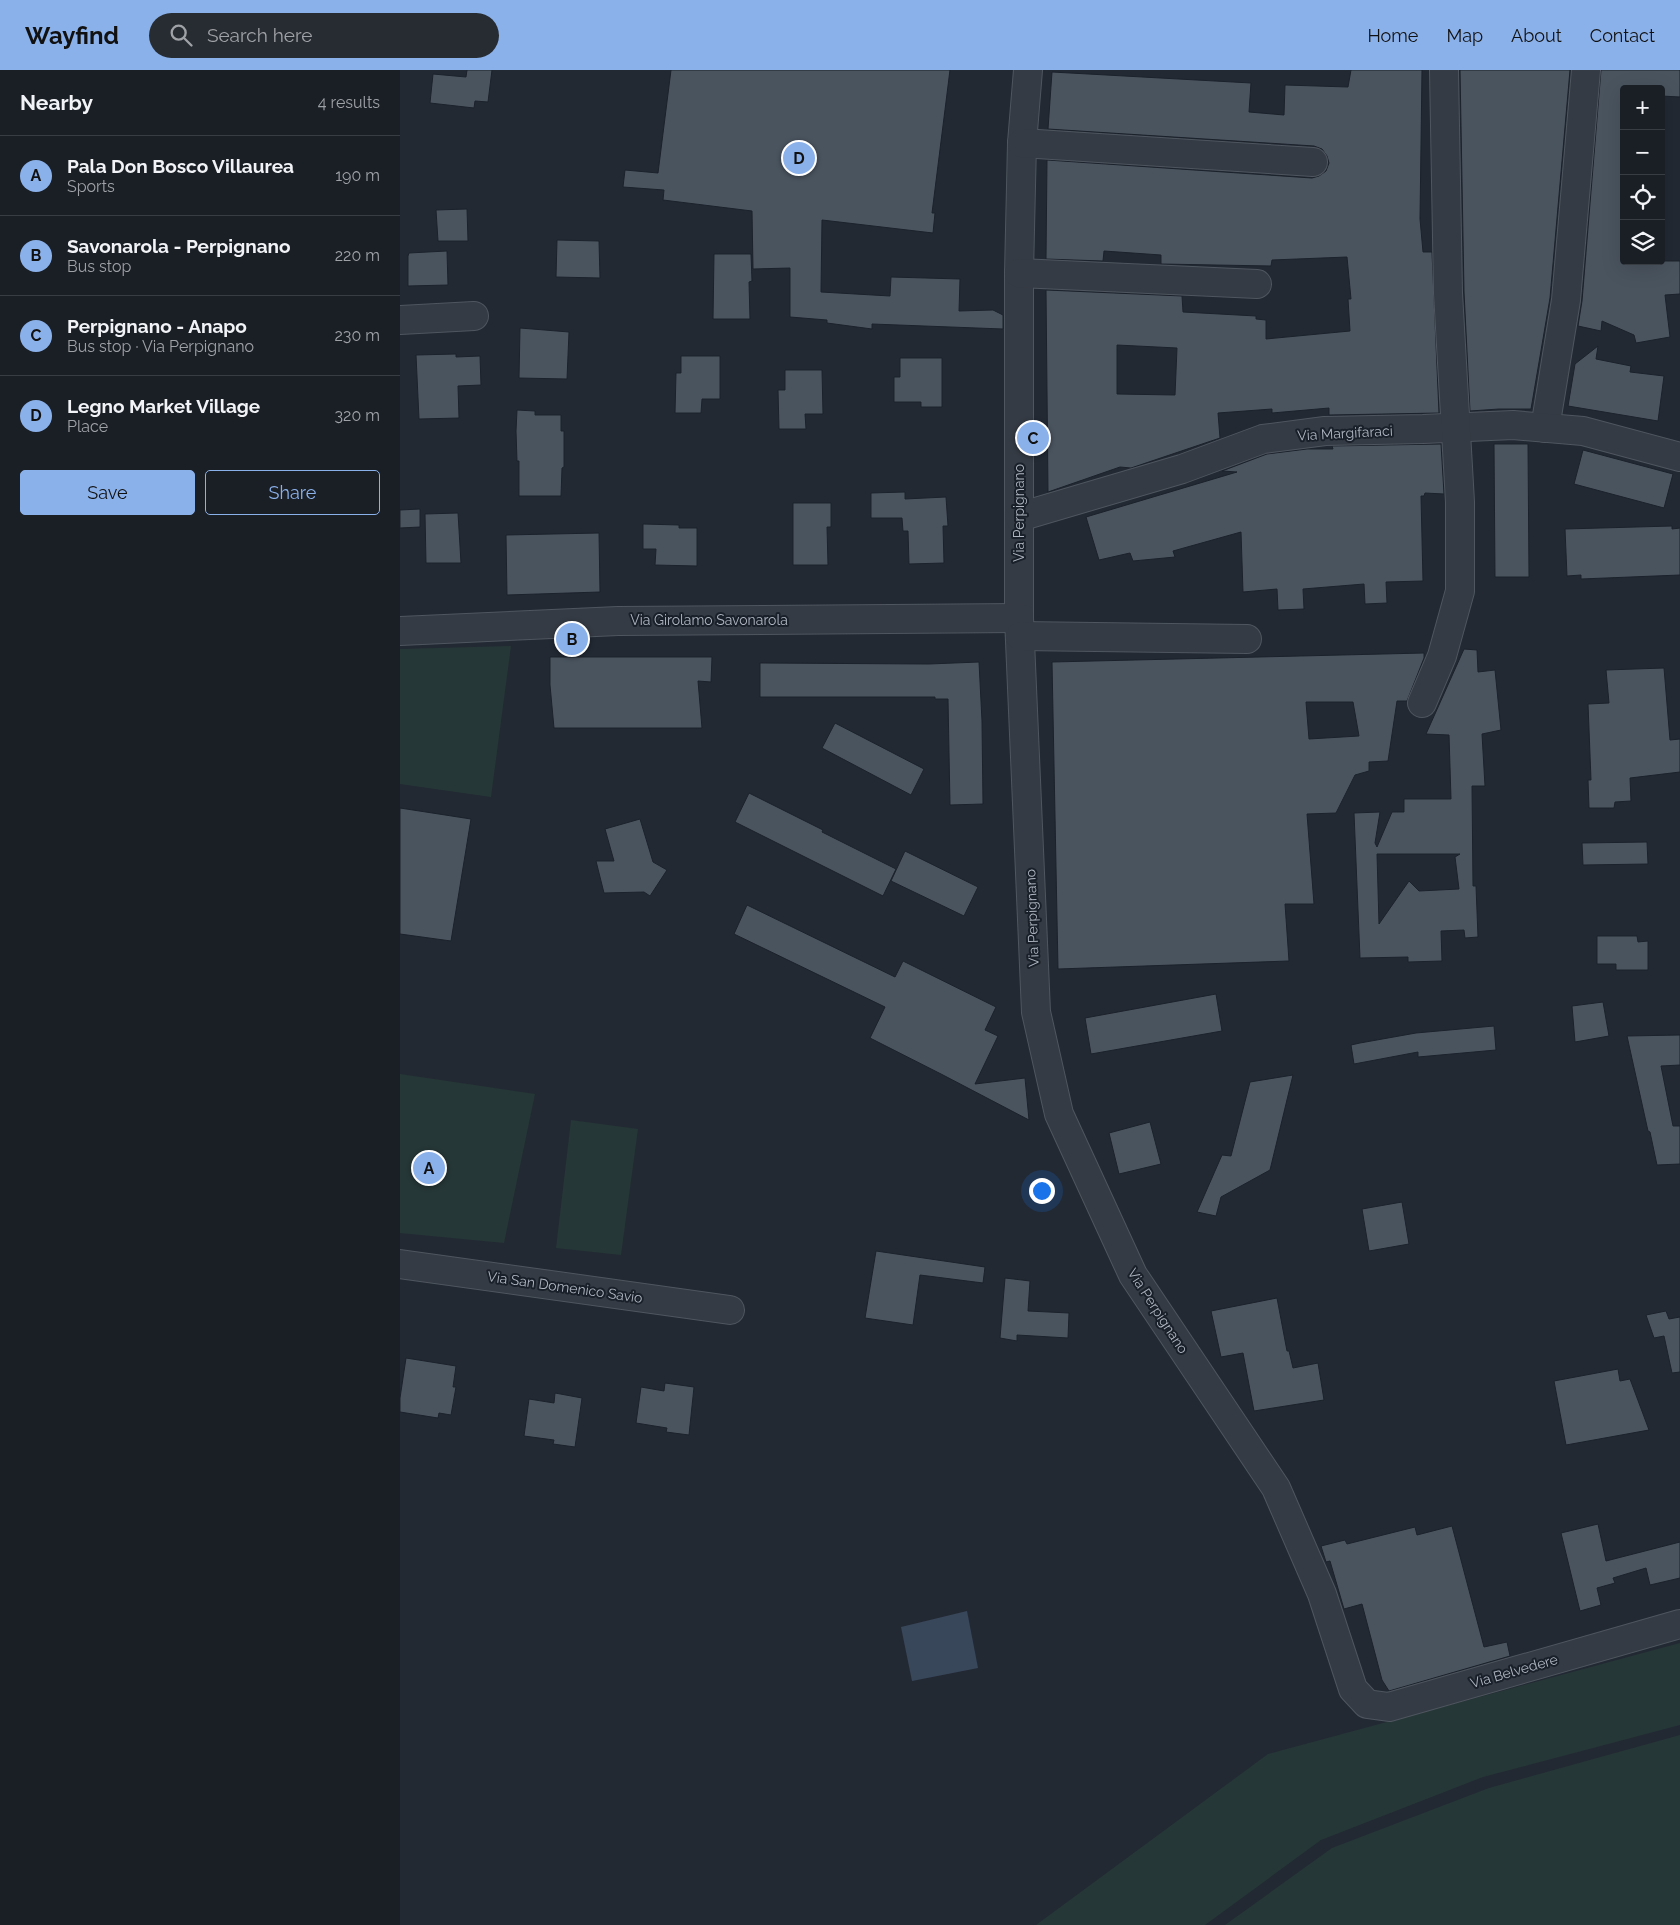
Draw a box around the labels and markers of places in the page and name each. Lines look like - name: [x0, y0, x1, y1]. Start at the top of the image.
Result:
- pin: D: [783, 139, 815, 177]
- pin: C: [1017, 419, 1049, 457]
- pin: B: [556, 620, 588, 658]
- pin: A: [413, 1149, 445, 1187]

